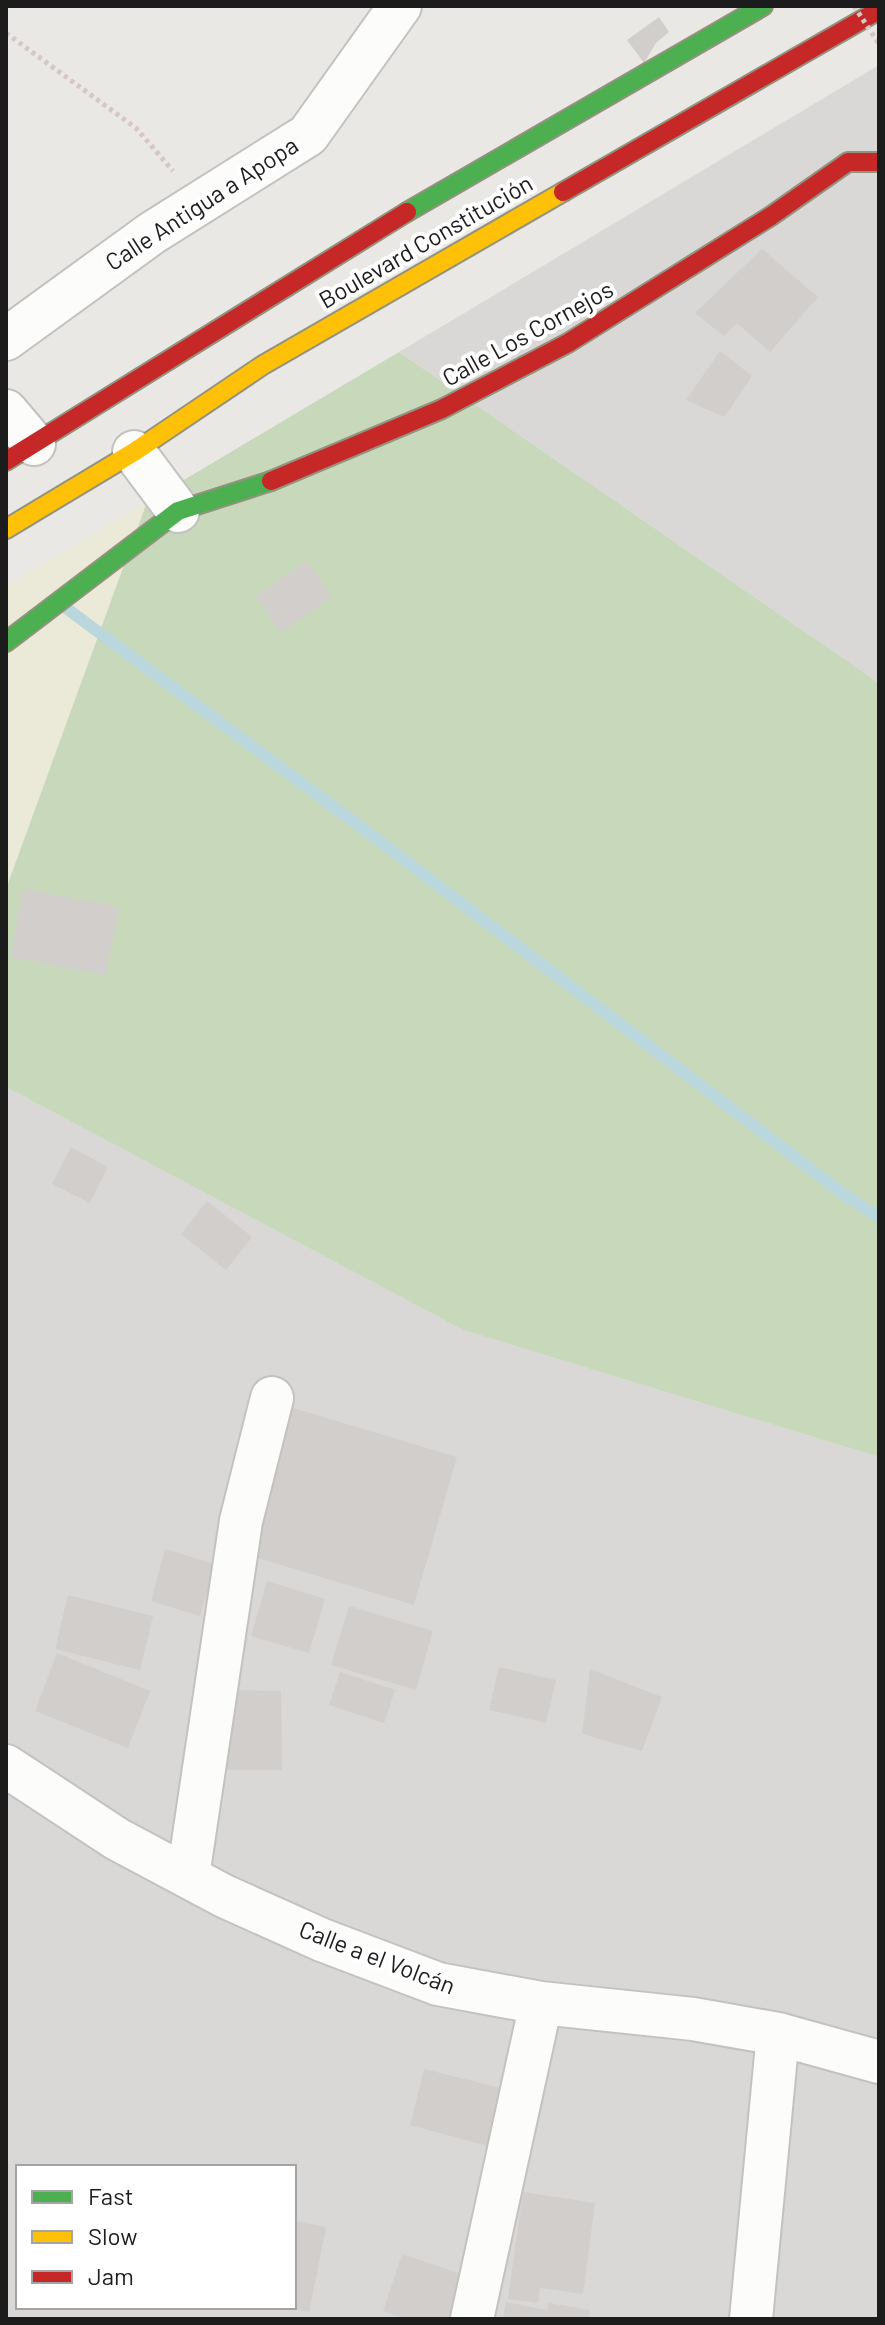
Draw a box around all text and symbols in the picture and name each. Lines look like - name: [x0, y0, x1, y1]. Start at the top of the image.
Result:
- street label: Calle Antigua a Apopa: [99, 130, 303, 276]
- street label: Boulevard Constitución: [313, 168, 537, 314]
- street label: Calle Los Cornejos: [437, 274, 618, 392]
- street label: Calle a el Volcán: [295, 1914, 460, 2000]
- legend: [16, 2165, 296, 2309]
- text: Fast: [88, 2181, 133, 2210]
- text: Slow: [88, 2221, 137, 2250]
- text: Jam: [88, 2261, 134, 2290]

